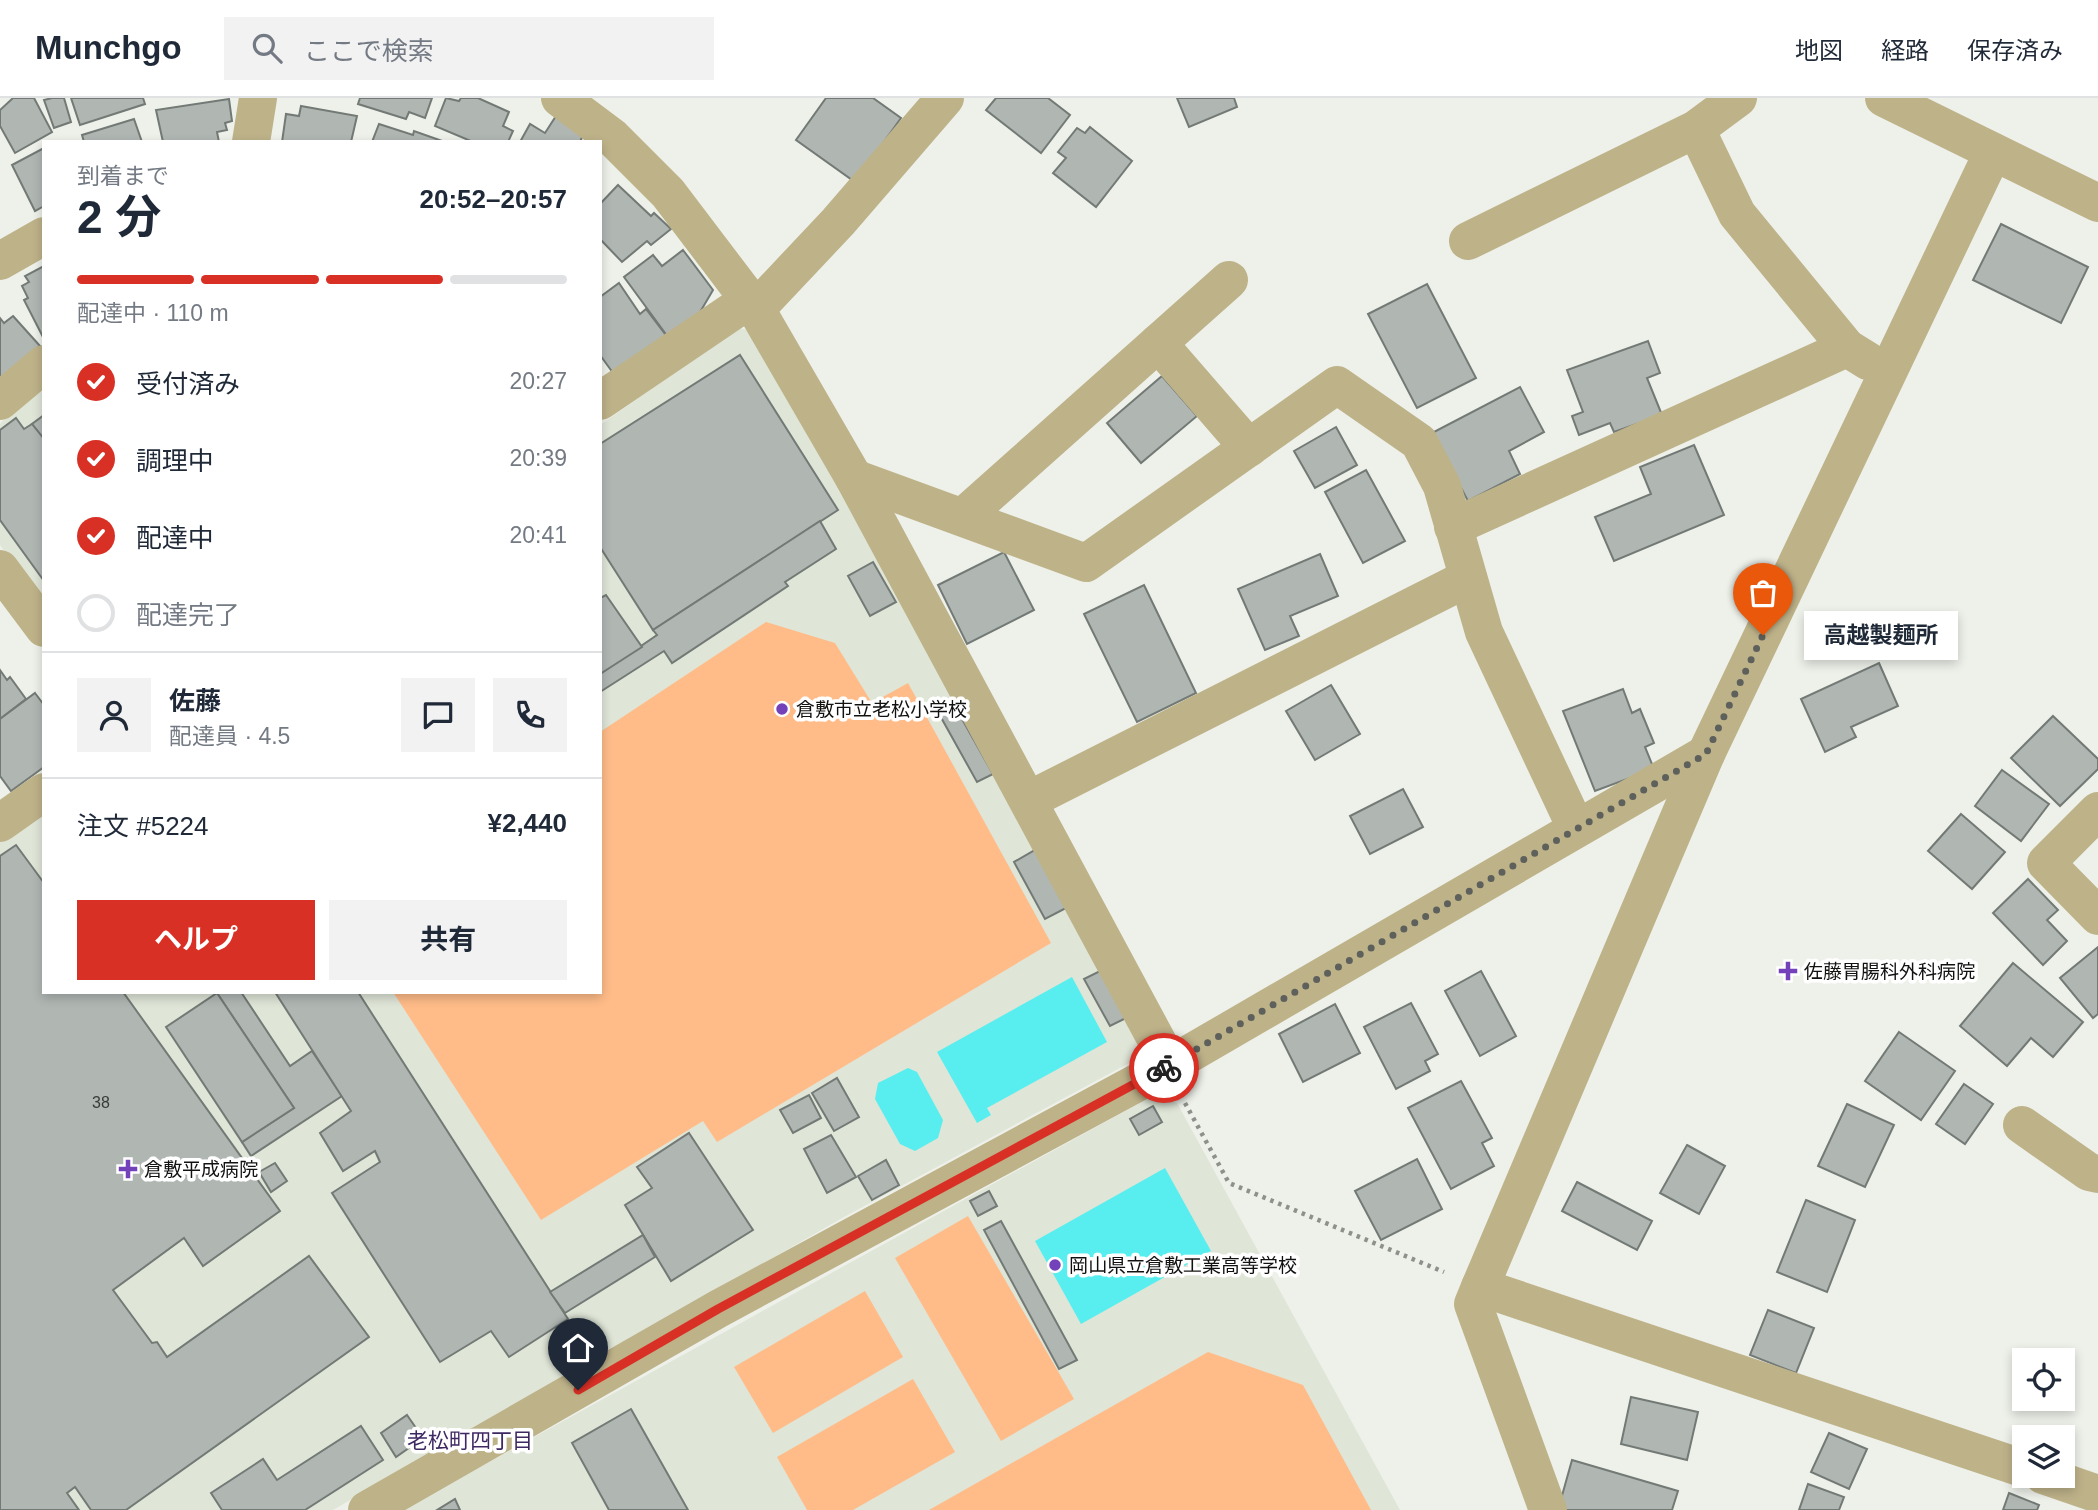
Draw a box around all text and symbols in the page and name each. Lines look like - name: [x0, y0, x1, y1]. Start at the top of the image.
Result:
- search box: [224, 17, 714, 80]
- text: Munchgo: [35, 29, 182, 66]
- icon: search: [248, 29, 286, 67]
- text: ここで検索: [304, 36, 434, 66]
- text: 地図: [1795, 37, 1843, 64]
- text: 経路: [1881, 37, 1929, 64]
- text: 保存済み: [1967, 37, 2063, 64]
- text: 到着まで: [77, 163, 169, 189]
- text: 20:52–20:57: [420, 184, 567, 214]
- text: 2 分: [77, 191, 161, 243]
- text: 配達中 · 110 m: [77, 300, 229, 326]
- icon: check: [77, 363, 115, 401]
- text: 20:27: [509, 368, 567, 394]
- text: 受付済み: [136, 369, 240, 399]
- icon: check: [77, 440, 115, 478]
- text: 20:39: [509, 445, 567, 471]
- text: 調理中: [136, 446, 214, 476]
- icon: check: [77, 517, 115, 555]
- text: 20:41: [509, 522, 567, 548]
- text: 配達中: [136, 523, 214, 553]
- pin: [1733, 563, 1793, 635]
- icon: bag: [1744, 574, 1782, 612]
- text: 配達完了: [136, 600, 240, 630]
- callout: 高越製麺所: [1805, 610, 1959, 660]
- text: 高越製麺所: [1824, 622, 1939, 648]
- button: person: [77, 678, 151, 752]
- button: chat: [401, 678, 475, 752]
- button: phone: [493, 678, 567, 752]
- text: 佐藤: [169, 686, 221, 716]
- place label: 倉敷市立老松小学校: [796, 699, 967, 720]
- marker: 倉敷市立老松小学校: [774, 701, 790, 717]
- text: 配達員 · 4.5: [169, 723, 290, 749]
- text: ¥2,440: [487, 808, 567, 838]
- text: 注文 #5224: [77, 811, 209, 841]
- button: ヘルプ: [77, 900, 315, 980]
- button: 共有: [329, 900, 567, 980]
- marker: 佐藤胃腸科外科病院: [1778, 961, 1798, 981]
- place label: 佐藤胃腸科外科病院: [1804, 961, 1975, 982]
- courier: [1129, 1033, 1199, 1103]
- icon: bike: [1145, 1049, 1183, 1087]
- house number: 38: [92, 1094, 110, 1111]
- marker: 倉敷平成病院: [118, 1159, 138, 1179]
- place label: 倉敷平成病院: [144, 1159, 258, 1180]
- place label: 岡山県立倉敷工業高等学校: [1069, 1255, 1297, 1276]
- marker: 岡山県立倉敷工業高等学校: [1047, 1257, 1063, 1273]
- pin: [548, 1318, 608, 1390]
- icon: home: [559, 1329, 597, 1367]
- map controls: [2012, 1348, 2075, 1488]
- button: locate: [2012, 1348, 2075, 1411]
- button: layers: [2012, 1425, 2075, 1488]
- district label: 老松町四丁目: [407, 1429, 533, 1452]

